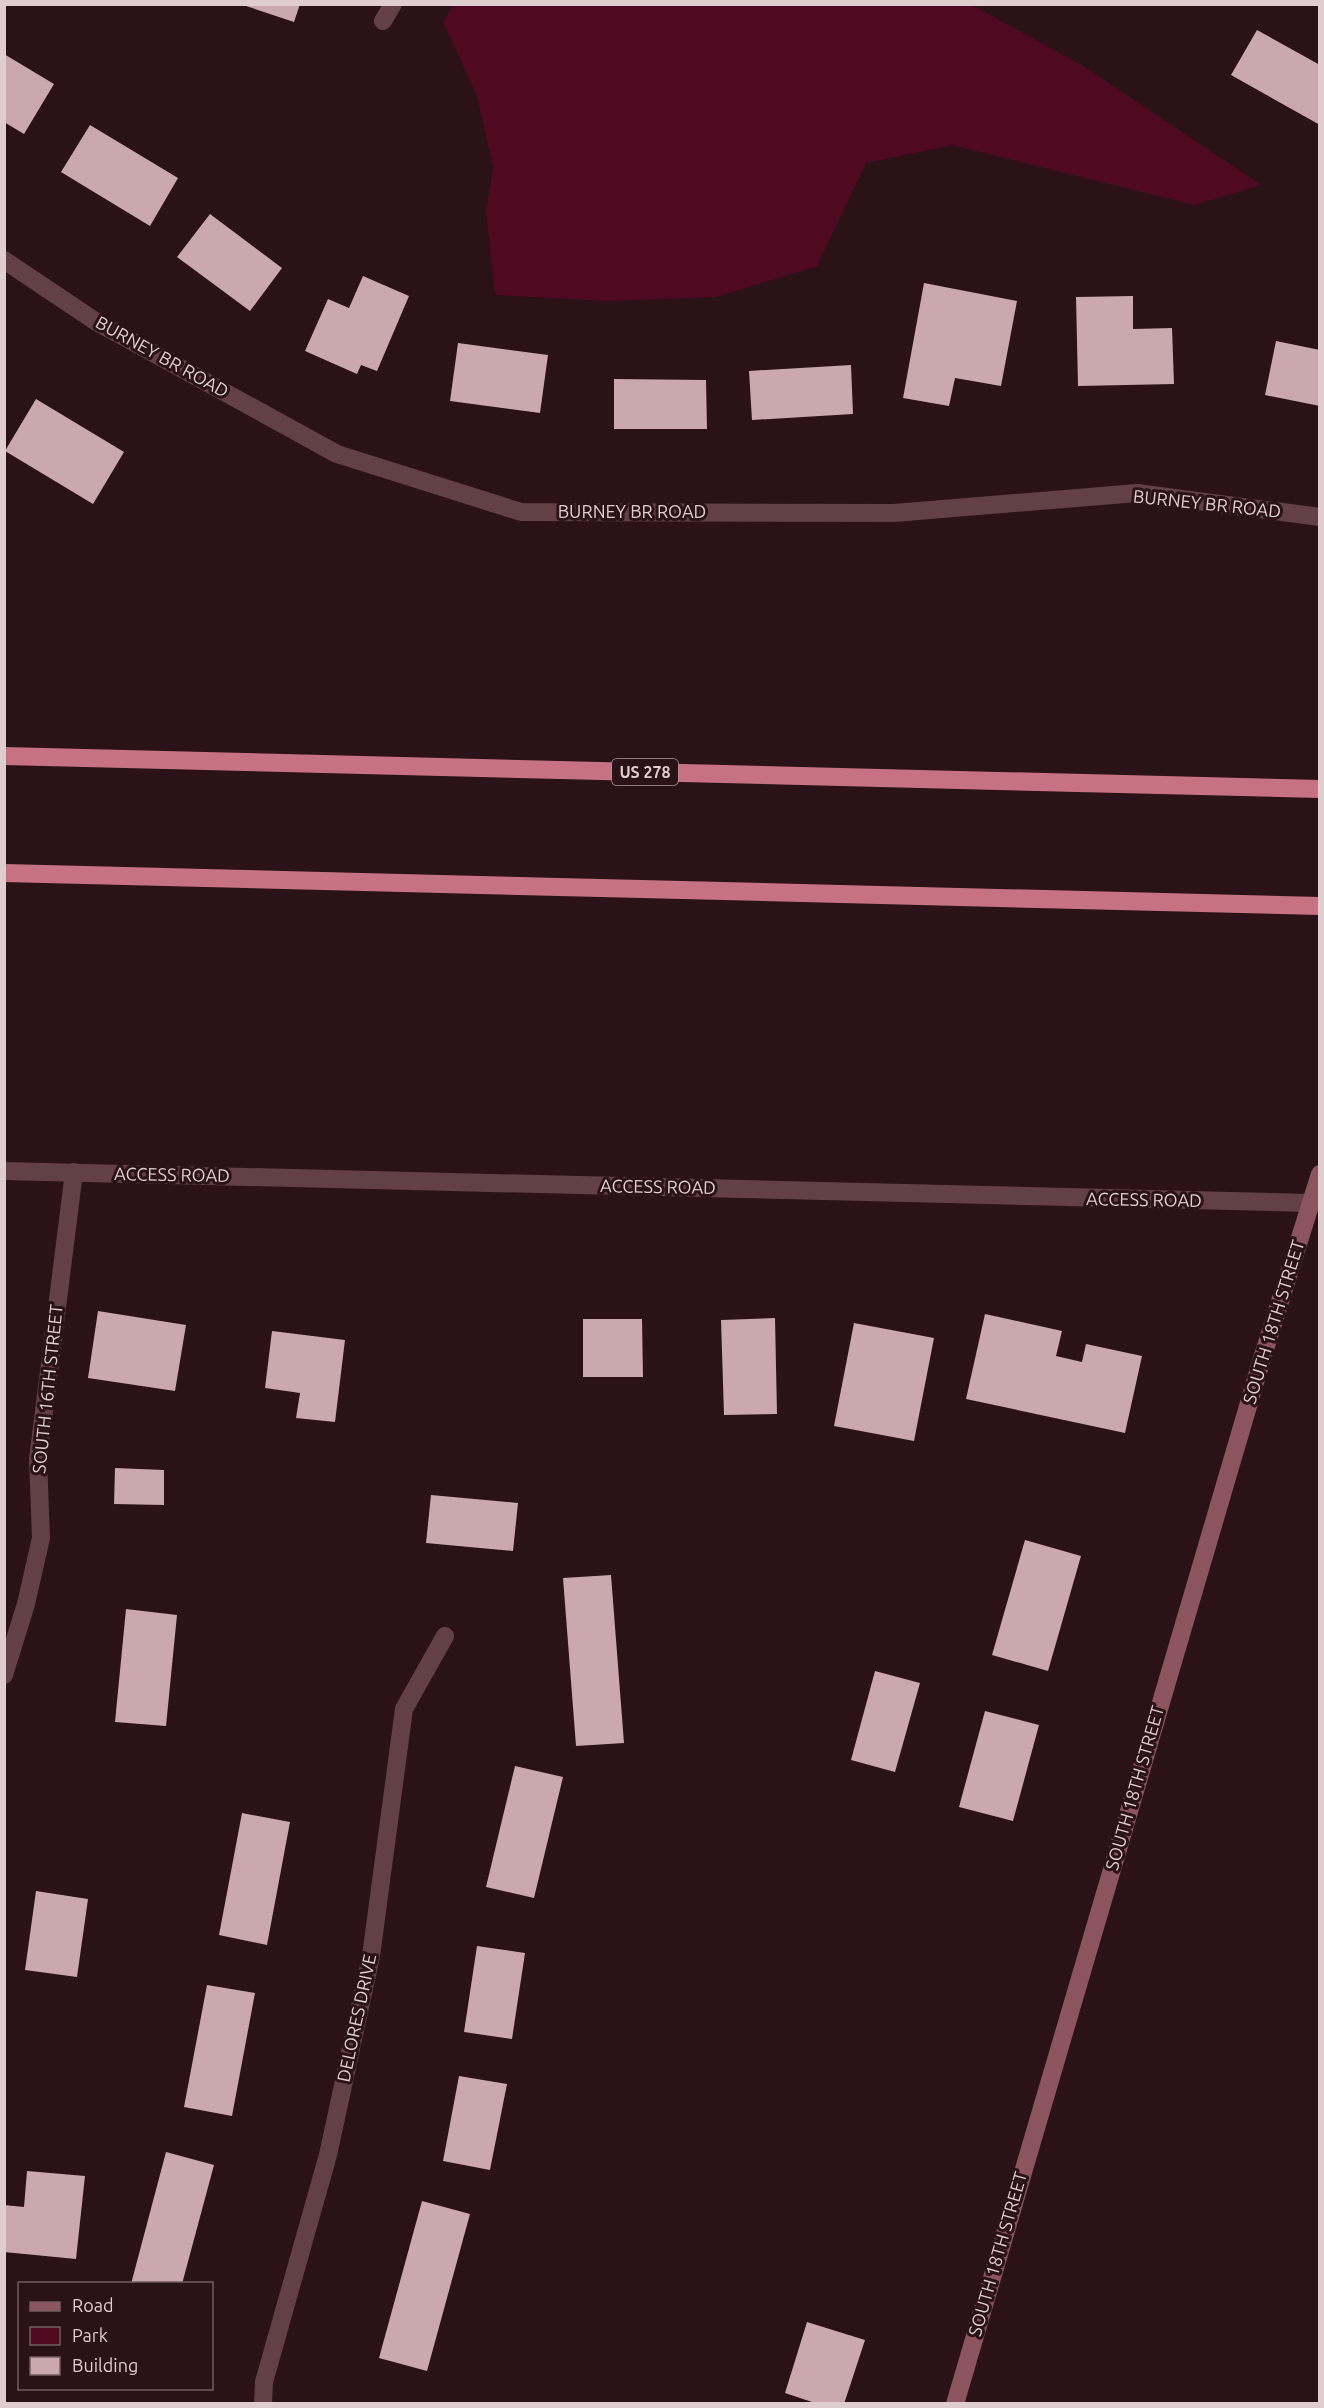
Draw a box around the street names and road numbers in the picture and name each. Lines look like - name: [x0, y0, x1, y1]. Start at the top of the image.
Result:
- street label: BURNEY BR ROAD: [93, 311, 232, 401]
- street label: BURNEY BR ROAD: [1132, 485, 1282, 521]
- street label: BURNEY BR ROAD: [558, 501, 706, 521]
- road number: US 278: [612, 759, 678, 785]
- street label: ACCESS ROAD: [114, 1163, 230, 1185]
- street label: ACCESS ROAD: [600, 1175, 716, 1197]
- street label: ACCESS ROAD: [1086, 1188, 1202, 1210]
- street label: SOUTH 18TH STREET: [1239, 1237, 1307, 1406]
- street label: SOUTH 16TH STREET: [28, 1303, 66, 1475]
- street label: SOUTH 18TH STREET: [1101, 1703, 1167, 1872]
- street label: DELORES DRIVE: [333, 1952, 379, 2084]
- street label: SOUTH 18TH STREET: [964, 2169, 1030, 2338]

